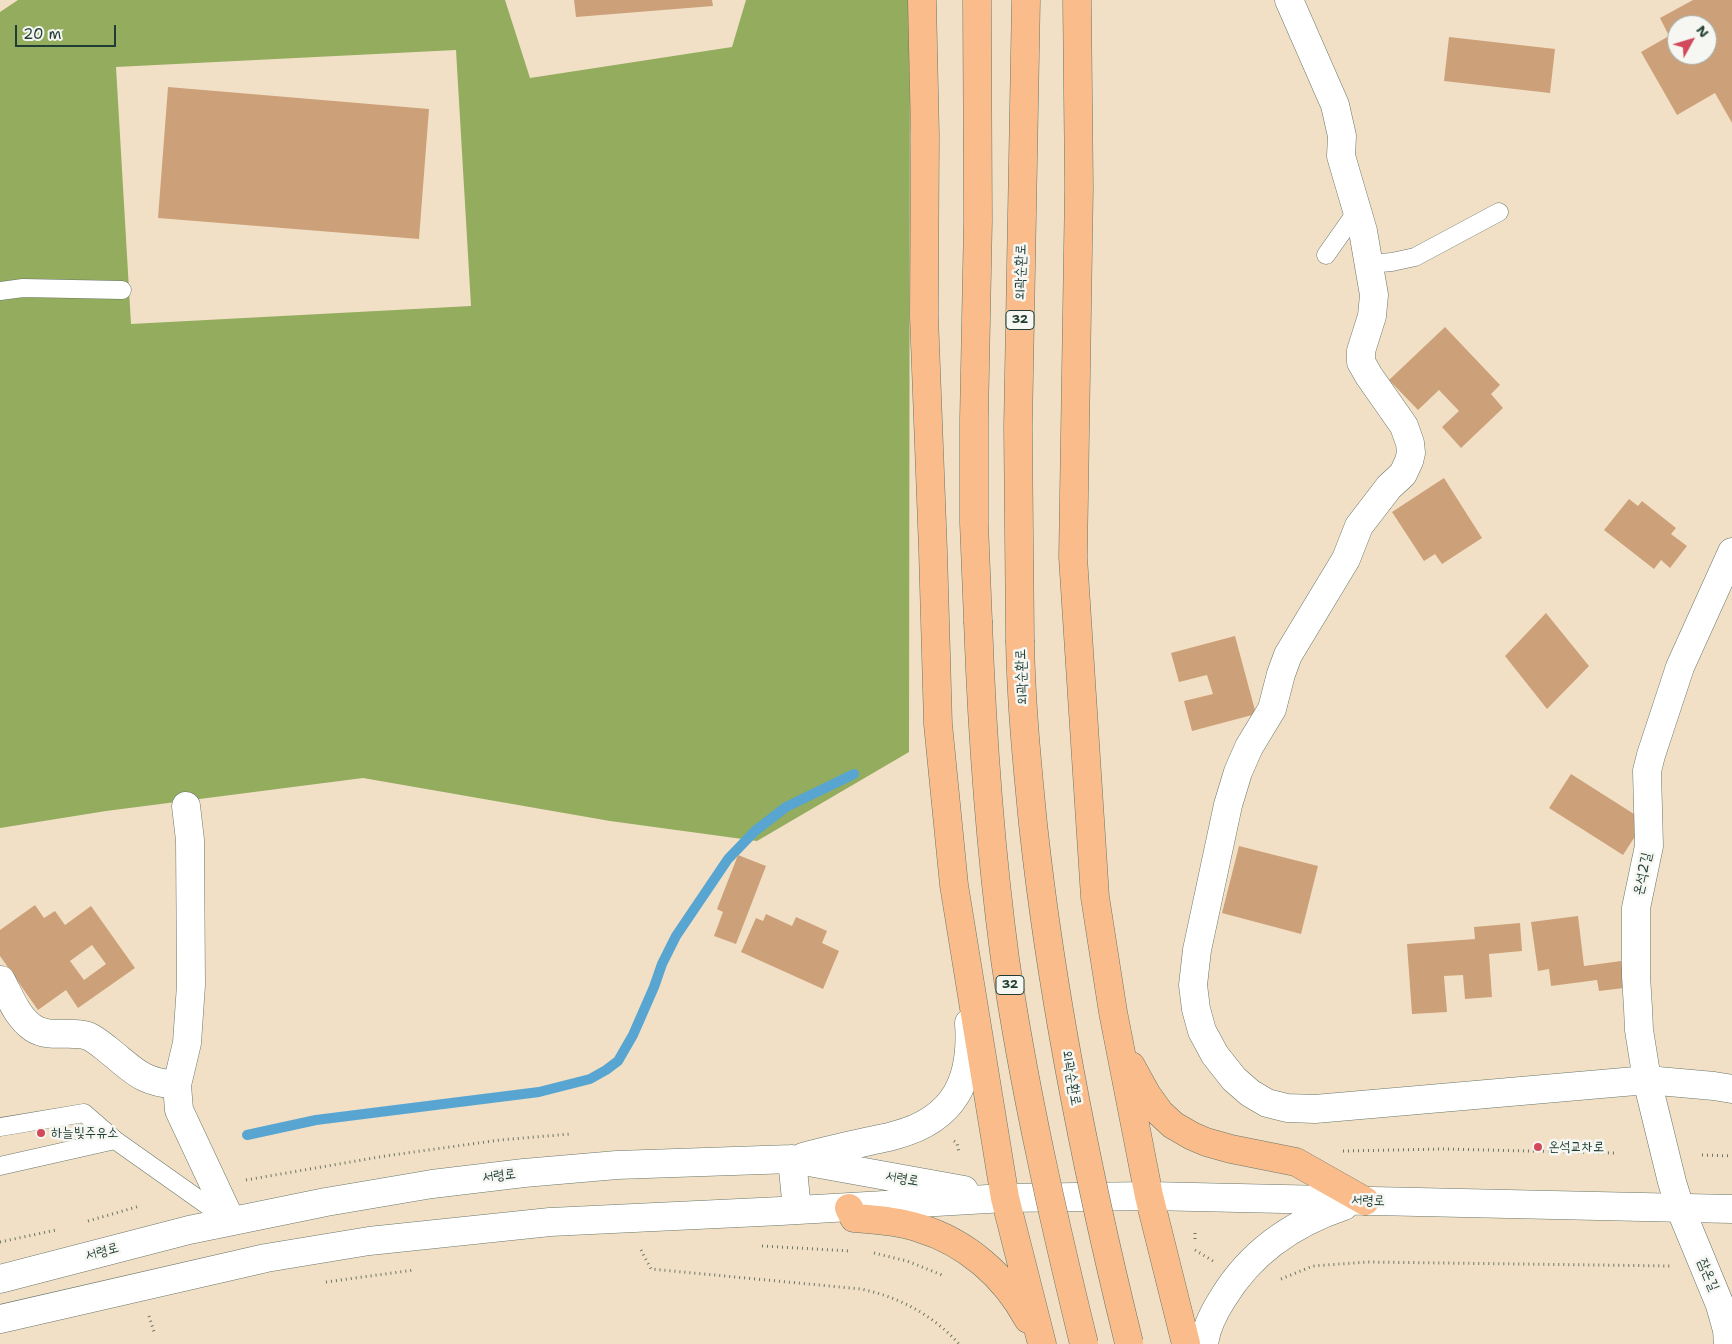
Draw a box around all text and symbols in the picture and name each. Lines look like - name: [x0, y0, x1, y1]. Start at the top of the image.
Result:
- scale bar: [18, 15, 119, 47]
- north arrow: [1667, 15, 1717, 65]
- text: N: [1692, 21, 1713, 41]
- text: 20 m: [23, 24, 62, 44]
- street label: 외곽순환로: [1012, 244, 1030, 300]
- road number: 32: [1006, 310, 1034, 330]
- street label: 외곽순환로: [1013, 649, 1031, 705]
- street label: 온석2길: [1630, 851, 1656, 897]
- road number: 32: [996, 976, 1024, 994]
- street label: 외곽순환로: [1058, 1049, 1084, 1107]
- place label: 하늘빛주유소: [51, 1125, 119, 1141]
- marker: 하늘빛주유소: [35, 1127, 47, 1139]
- place label: 온석교차로: [1548, 1139, 1604, 1155]
- marker: 온석교차로: [1532, 1141, 1544, 1153]
- street label: 서령로: [481, 1166, 517, 1186]
- street label: 서령로: [884, 1168, 920, 1190]
- street label: 서령로: [1351, 1192, 1385, 1210]
- street label: 서령로: [84, 1240, 120, 1264]
- street label: 잠온길: [1694, 1256, 1722, 1294]

